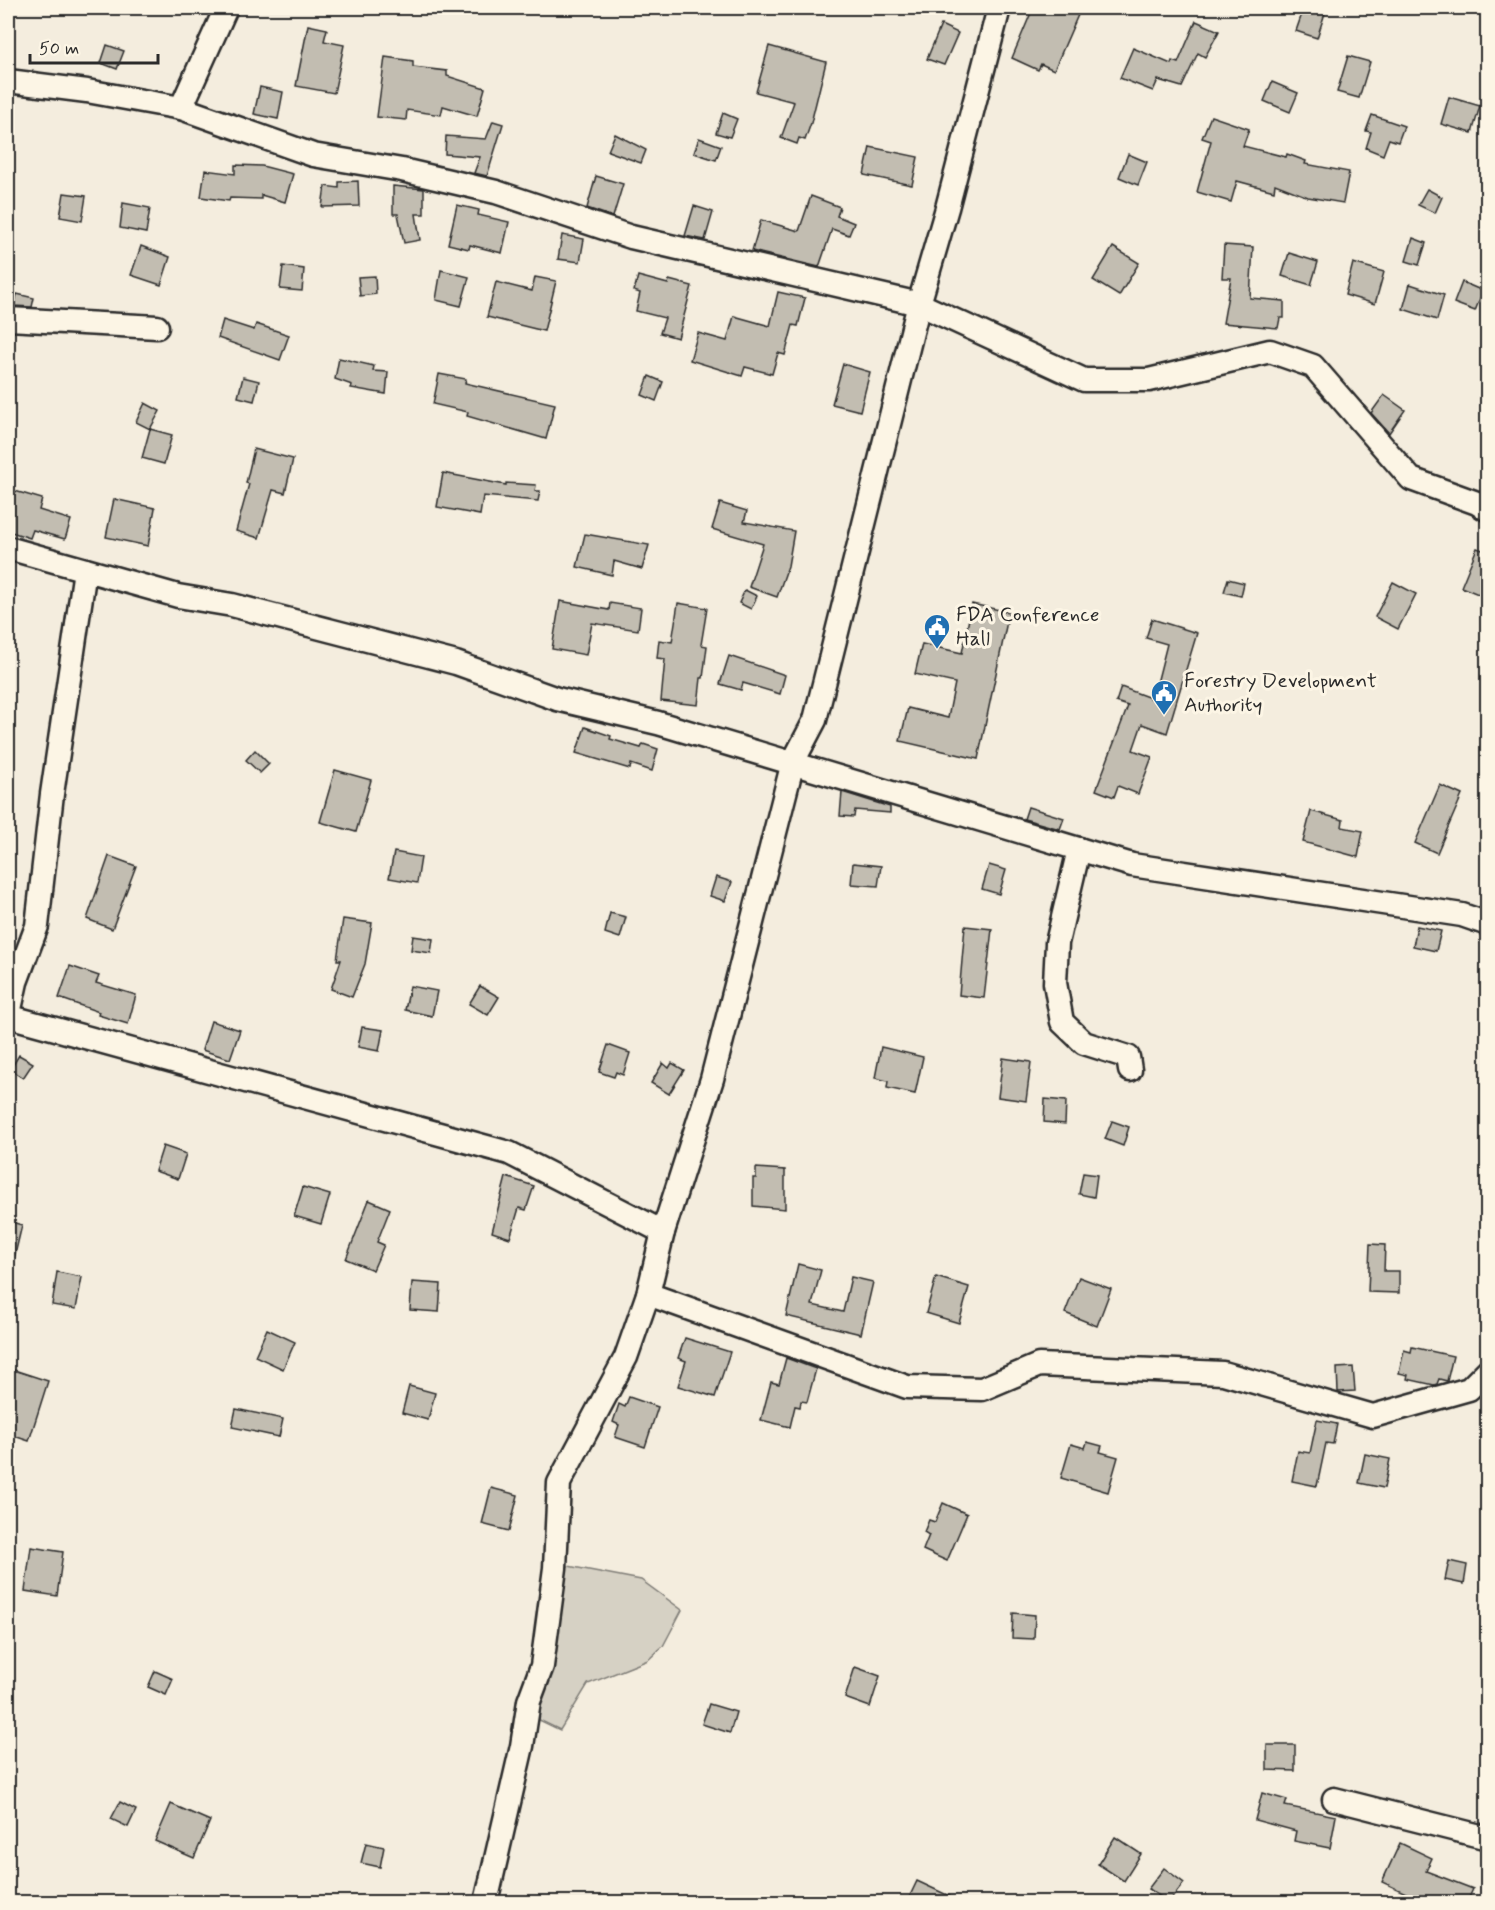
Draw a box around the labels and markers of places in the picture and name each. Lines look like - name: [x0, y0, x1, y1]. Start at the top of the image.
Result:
- place label: FDA Conference Hall: [956, 601, 1099, 653]
- public building icon: FDA Conference Hall: [922, 612, 952, 650]
- place label: Forestry Development Authority: [1184, 667, 1377, 719]
- public building icon: Forestry Development Authority: [1149, 678, 1179, 716]

